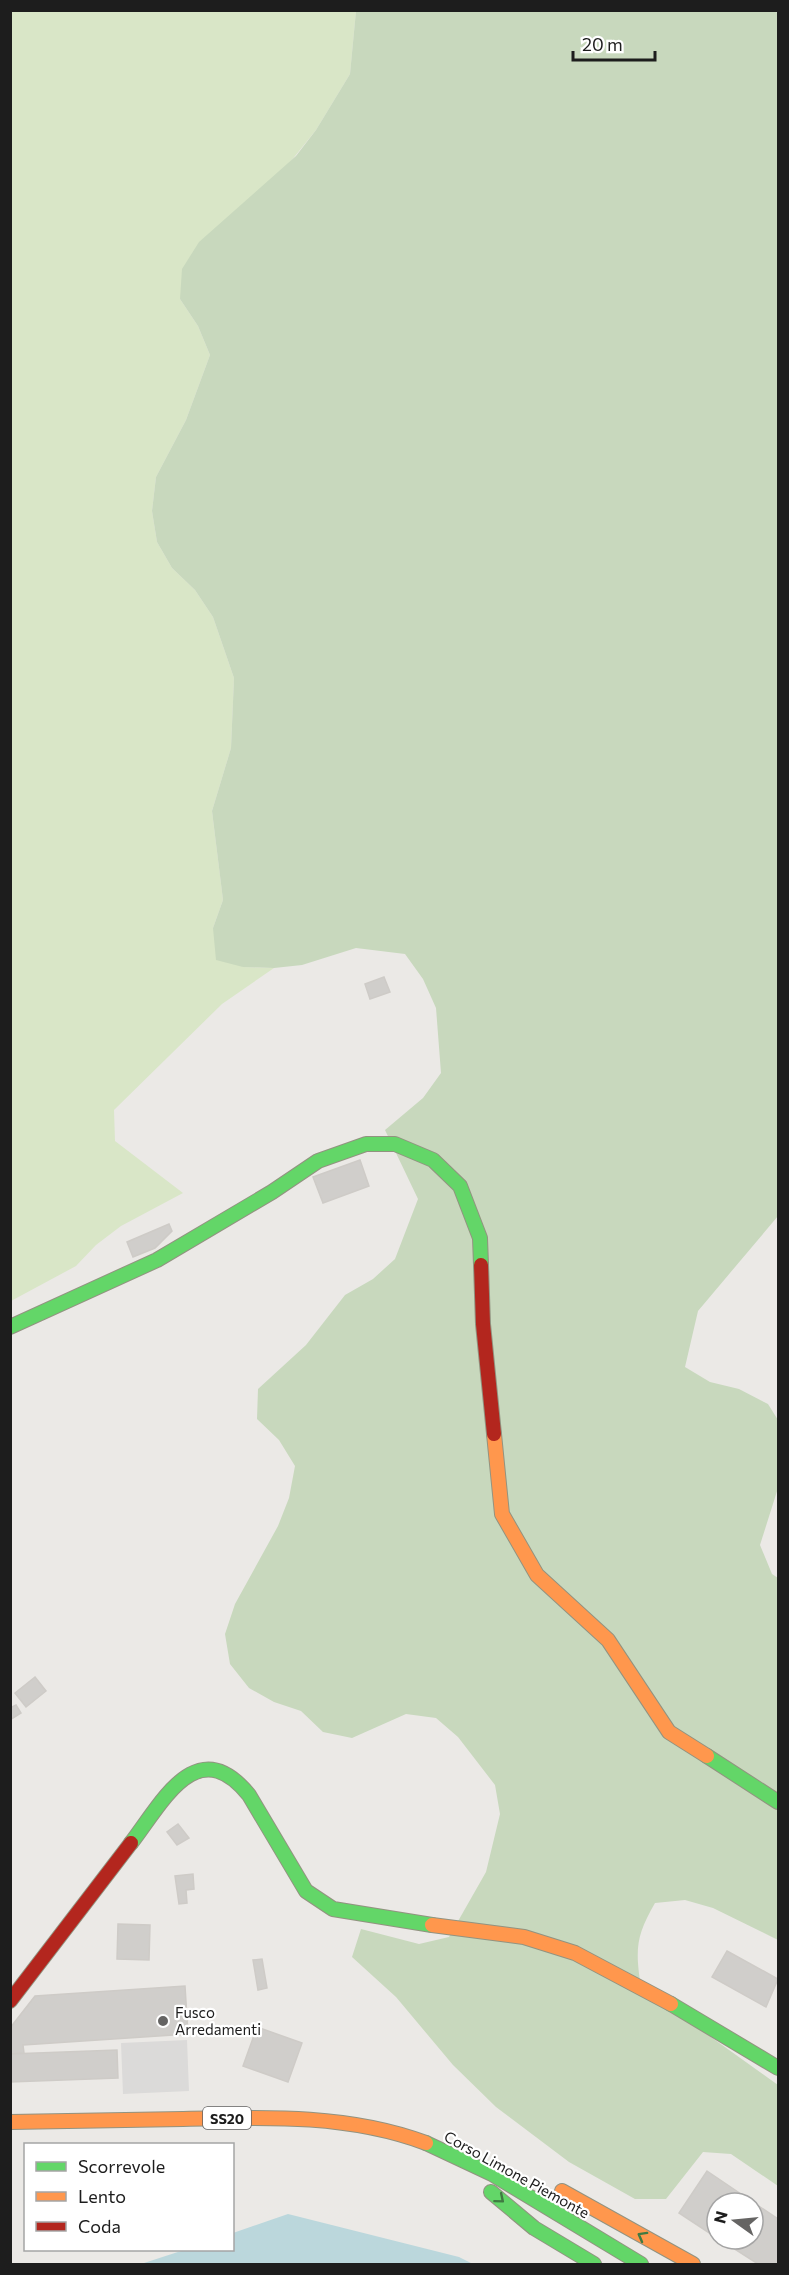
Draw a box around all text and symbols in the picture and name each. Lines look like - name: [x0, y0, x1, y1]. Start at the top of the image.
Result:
- scale bar: [573, 24, 656, 62]
- text: 20 m: [582, 33, 623, 55]
- place label: Fusco Arredamenti: [175, 2003, 261, 2038]
- marker: Fusco Arredamenti: [156, 2014, 170, 2028]
- road number: SS20: [203, 2107, 251, 2129]
- street label: Corso Limone Piemonte: [441, 2127, 593, 2221]
- legend: [24, 2143, 234, 2251]
- text: Scorrevole: [78, 2155, 165, 2177]
- text: Lento: [78, 2185, 126, 2207]
- north arrow: [705, 2191, 765, 2251]
- one-way arrow: [493, 2192, 504, 2203]
- text: N: [709, 2209, 731, 2225]
- text: Coda: [78, 2215, 121, 2237]
- one-way arrow: [638, 2232, 648, 2243]

